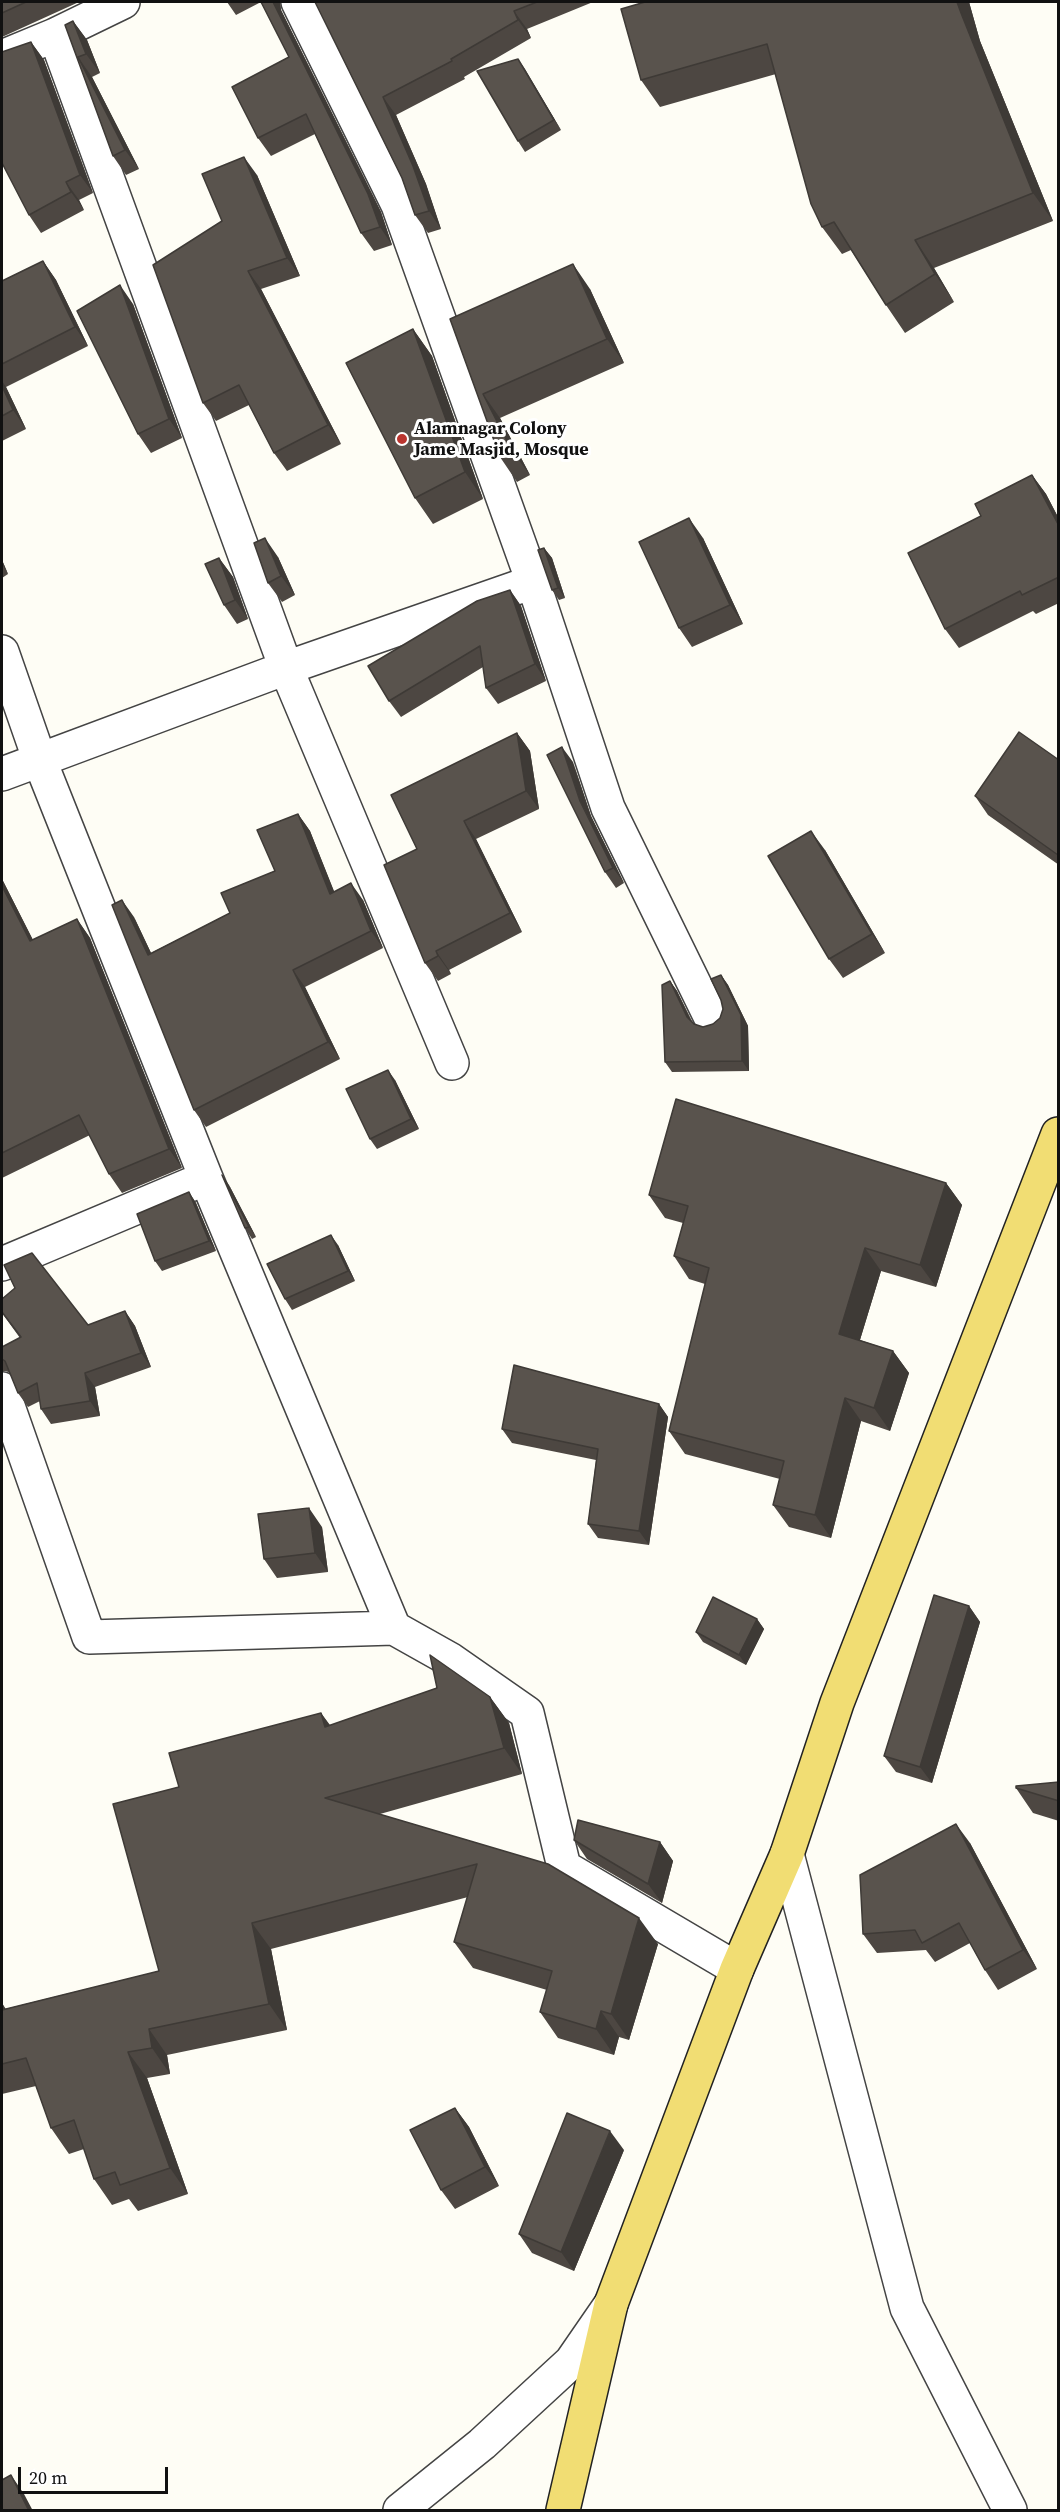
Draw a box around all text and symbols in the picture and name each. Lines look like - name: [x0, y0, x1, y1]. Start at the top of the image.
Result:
- place label: Alamnagar Colony Jame Masjid, Mosque: [414, 418, 589, 460]
- marker: Alamnagar Colony Jame Masjid, Mosque: [395, 432, 409, 446]
- scale bar: [21, 2455, 171, 2493]
- text: 20 m: [29, 2465, 67, 2490]

